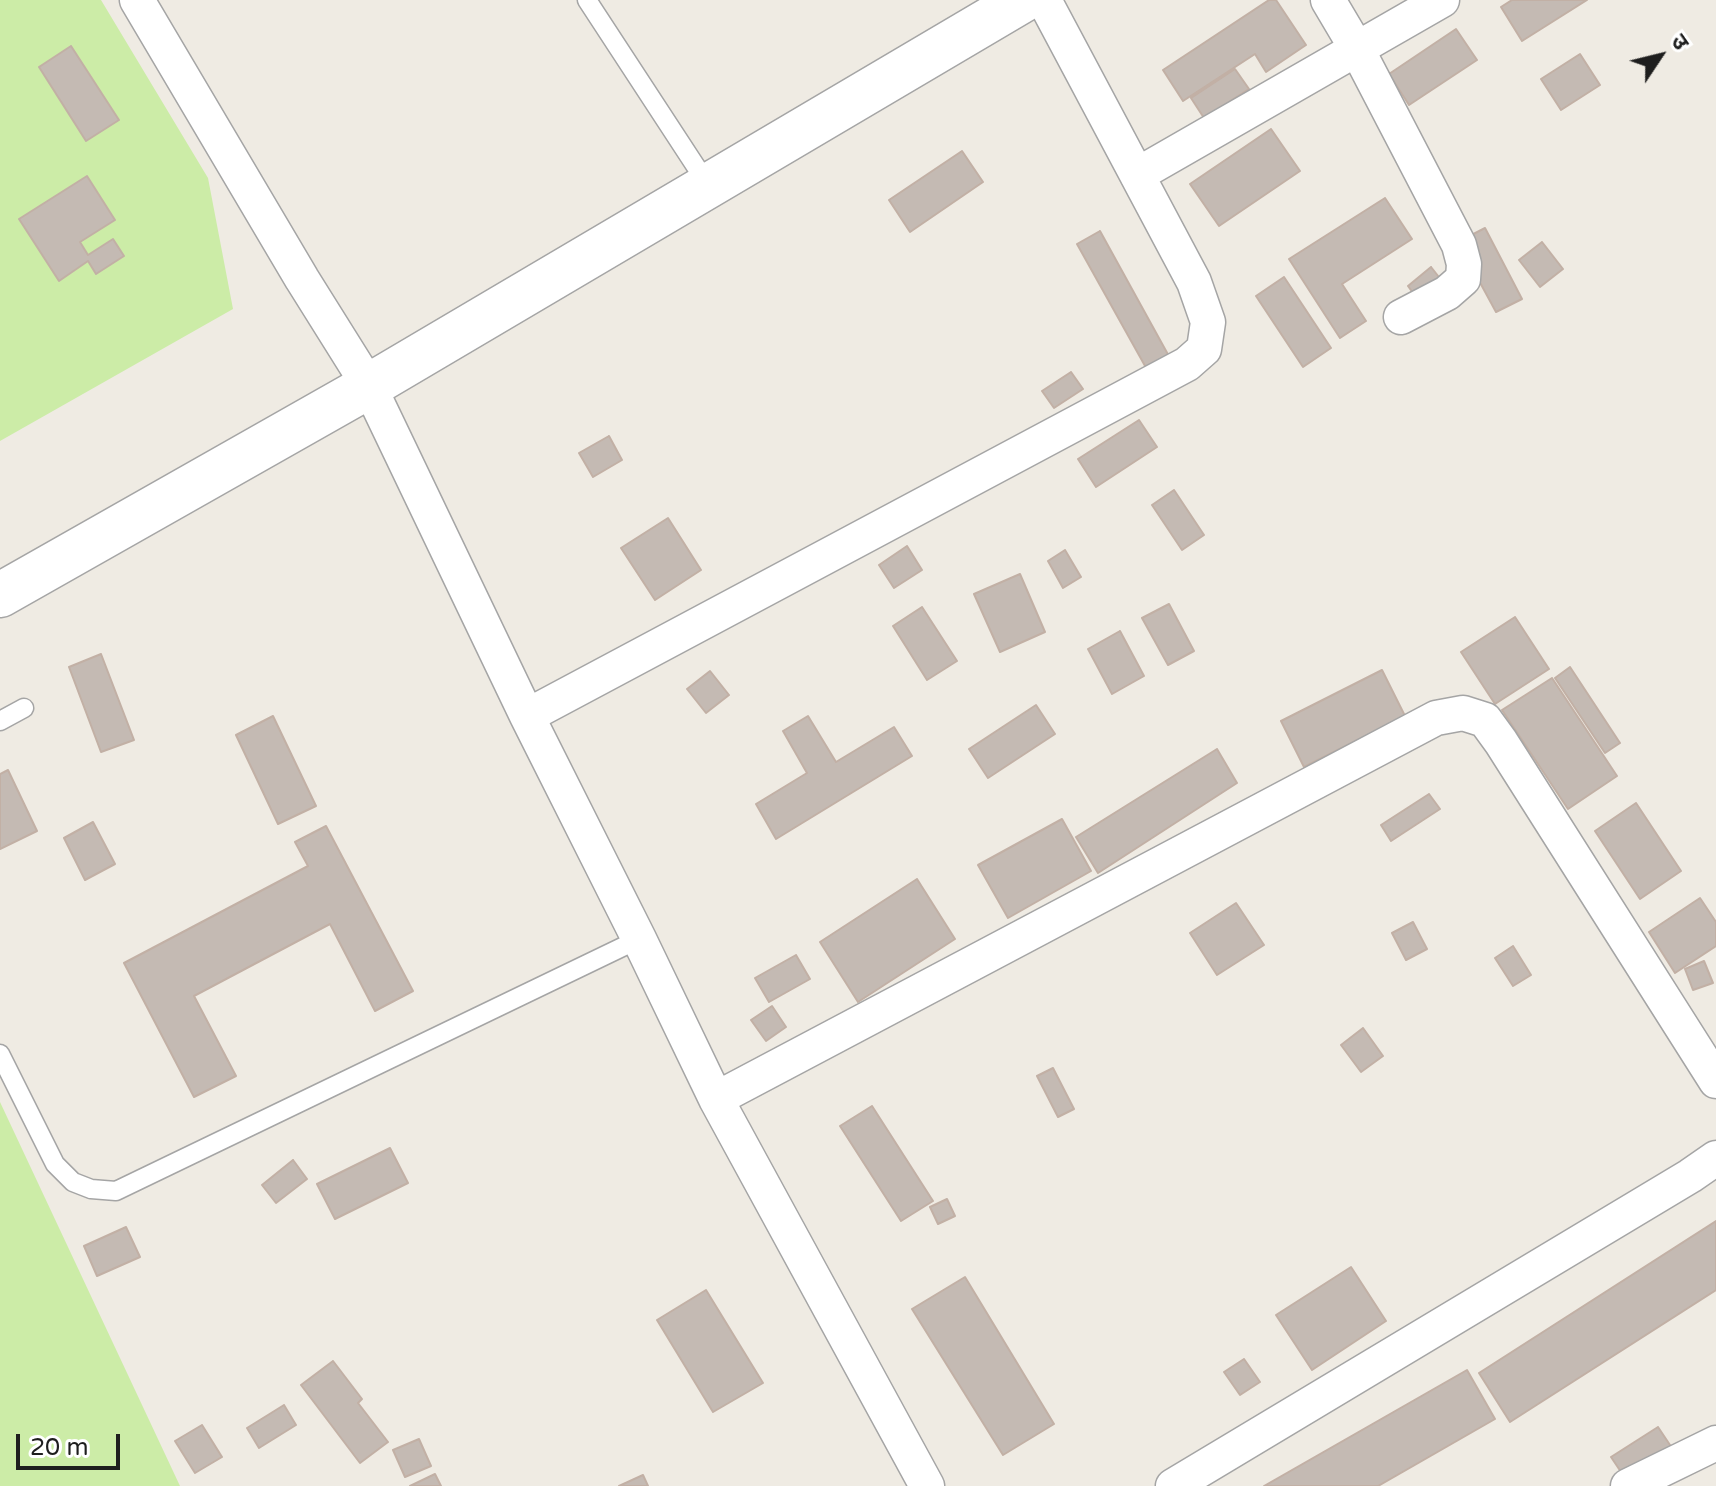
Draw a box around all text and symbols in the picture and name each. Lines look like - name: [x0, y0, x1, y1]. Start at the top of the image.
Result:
- north arrow: [1620, 16, 1700, 96]
- text: उ: [1665, 30, 1694, 55]
- scale bar: [20, 1418, 124, 1468]
- text: 20 m: [30, 1433, 88, 1462]

